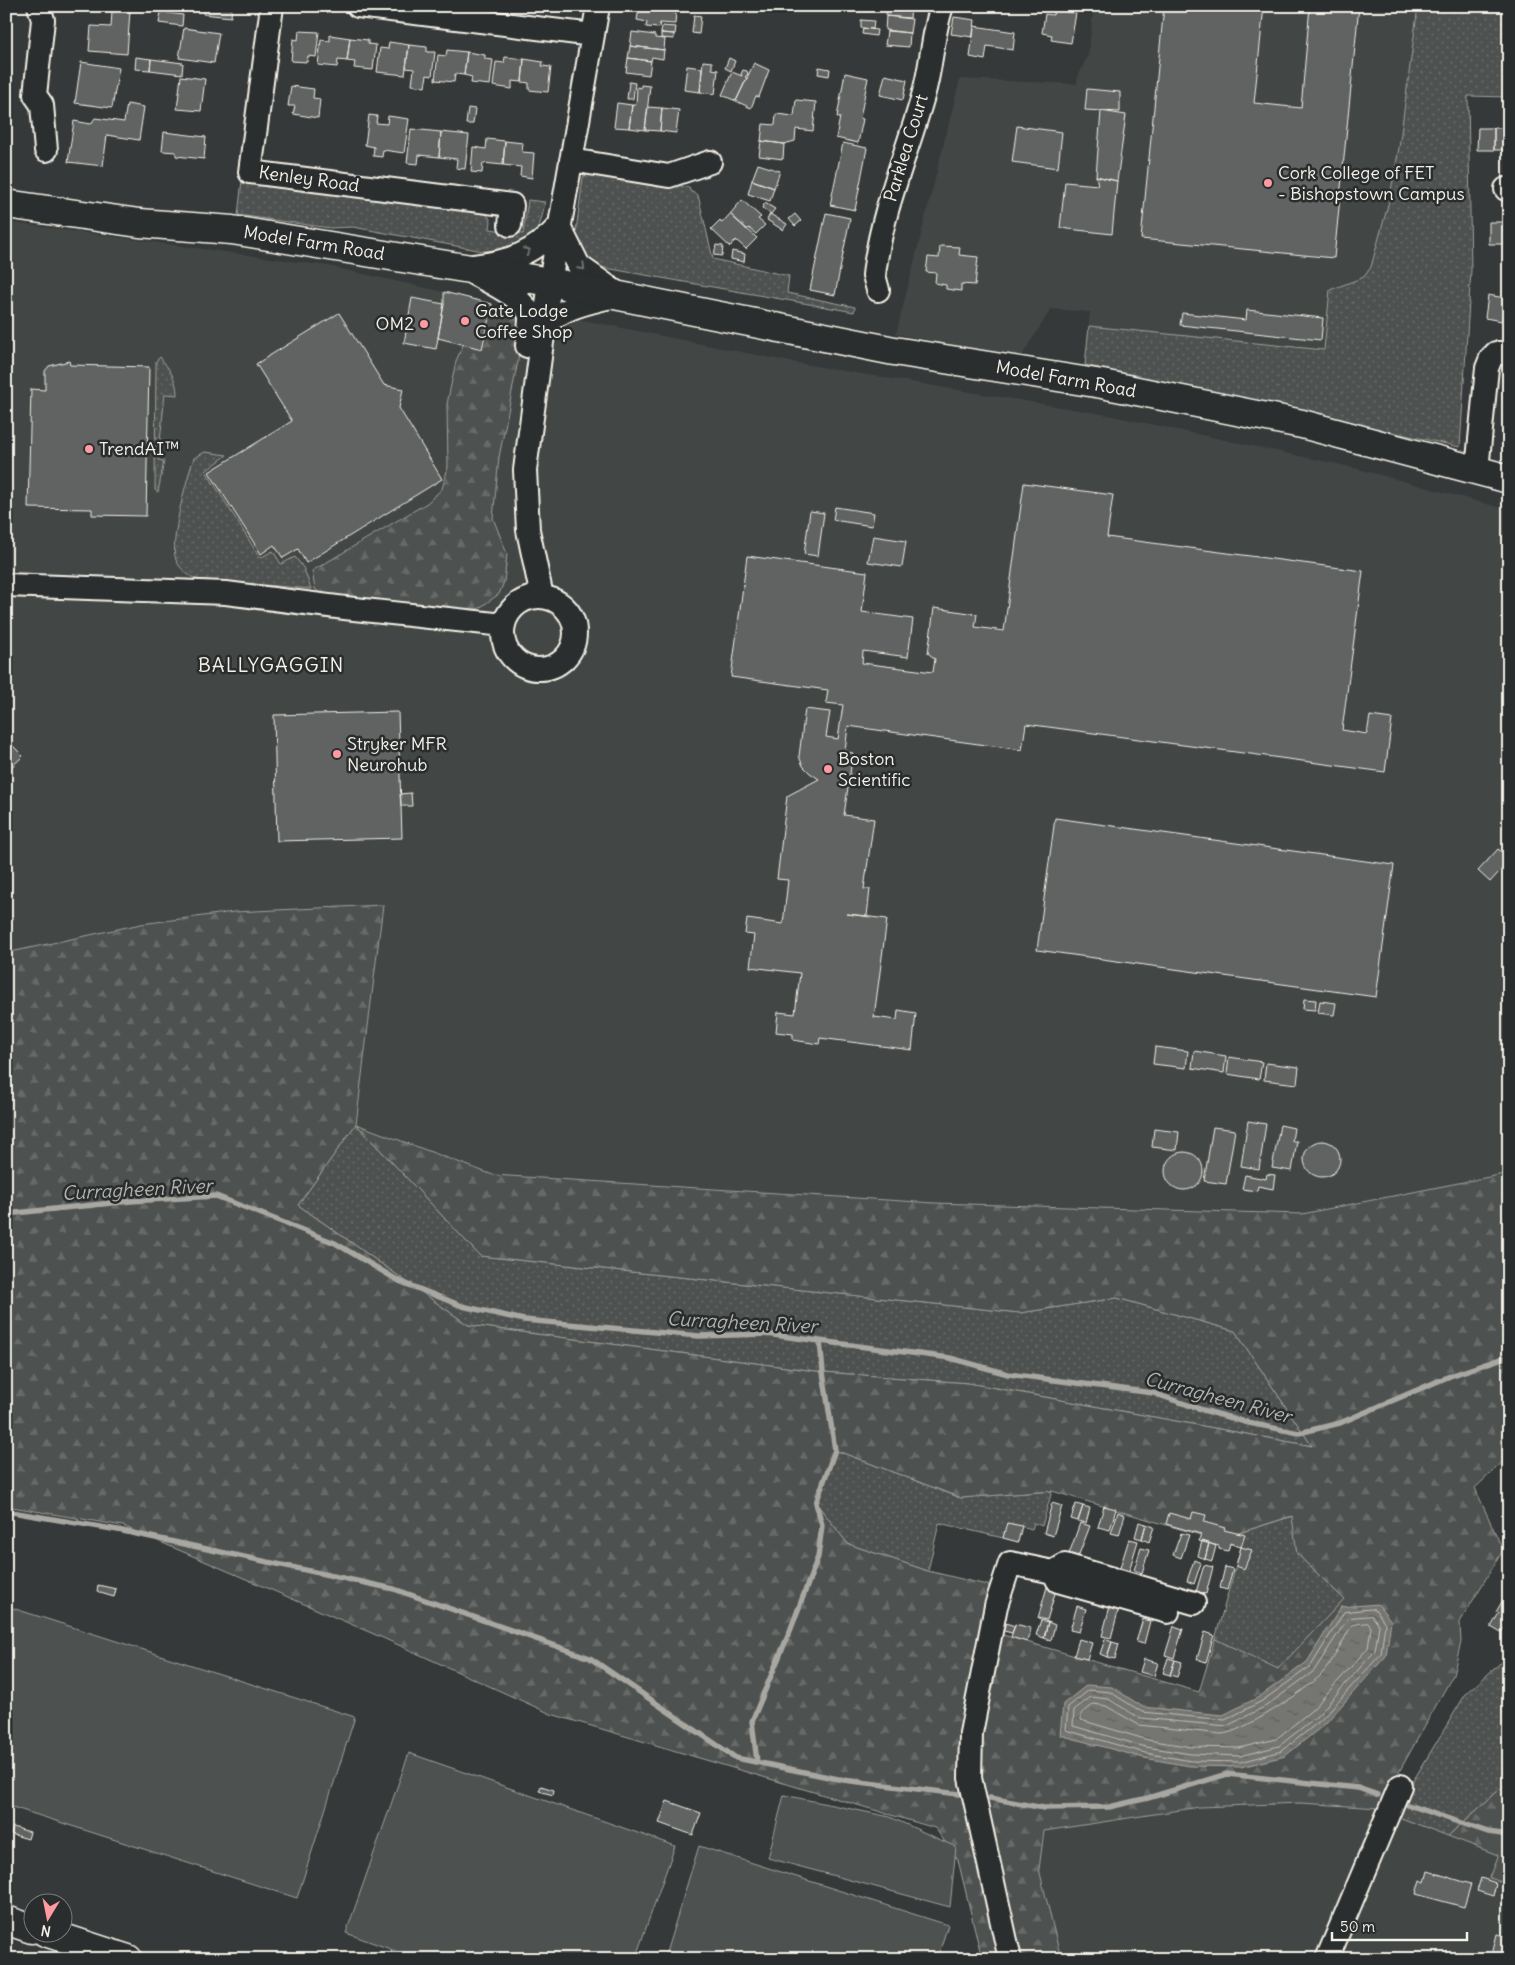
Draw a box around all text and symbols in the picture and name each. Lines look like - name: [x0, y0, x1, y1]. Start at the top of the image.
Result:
- street label: Parklea Court: [878, 91, 933, 204]
- street label: Kenley Road: [257, 160, 361, 197]
- place label: Cork College of FET - Bishopstown Campus: [1278, 161, 1465, 205]
- marker: Cork College of FET - Bishopstown Campus: [1262, 177, 1274, 189]
- street label: Model Farm Road: [242, 220, 387, 265]
- one-way arrow: [522, 247, 531, 257]
- one-way arrow: [576, 261, 585, 270]
- place label: Gate Lodge Coffee Shop: [475, 299, 572, 343]
- place label: OM2: [376, 312, 414, 335]
- marker: Gate Lodge Coffee Shop: [459, 315, 471, 327]
- marker: OM2: [418, 318, 430, 330]
- street label: Model Farm Road: [994, 355, 1139, 402]
- place label: TrendAI™: [99, 437, 180, 460]
- marker: TrendAI™: [83, 443, 95, 455]
- district label: BALLYGAGGIN: [198, 652, 344, 677]
- place label: Stryker MFR Neurohub: [347, 732, 447, 776]
- place label: Boston Scientific: [838, 747, 910, 791]
- marker: Stryker MFR Neurohub: [331, 748, 343, 760]
- marker: Boston Scientific: [822, 763, 834, 775]
- water label: Curragheen River: [61, 1173, 215, 1205]
- water label: Curragheen River: [666, 1306, 820, 1338]
- water label: Curragheen River: [1142, 1366, 1296, 1429]
- north arrow: [22, 1892, 72, 1942]
- scale bar: [1332, 1910, 1468, 1942]
- text: 50 m: [1340, 1917, 1375, 1936]
- text: N: [39, 1921, 52, 1941]

